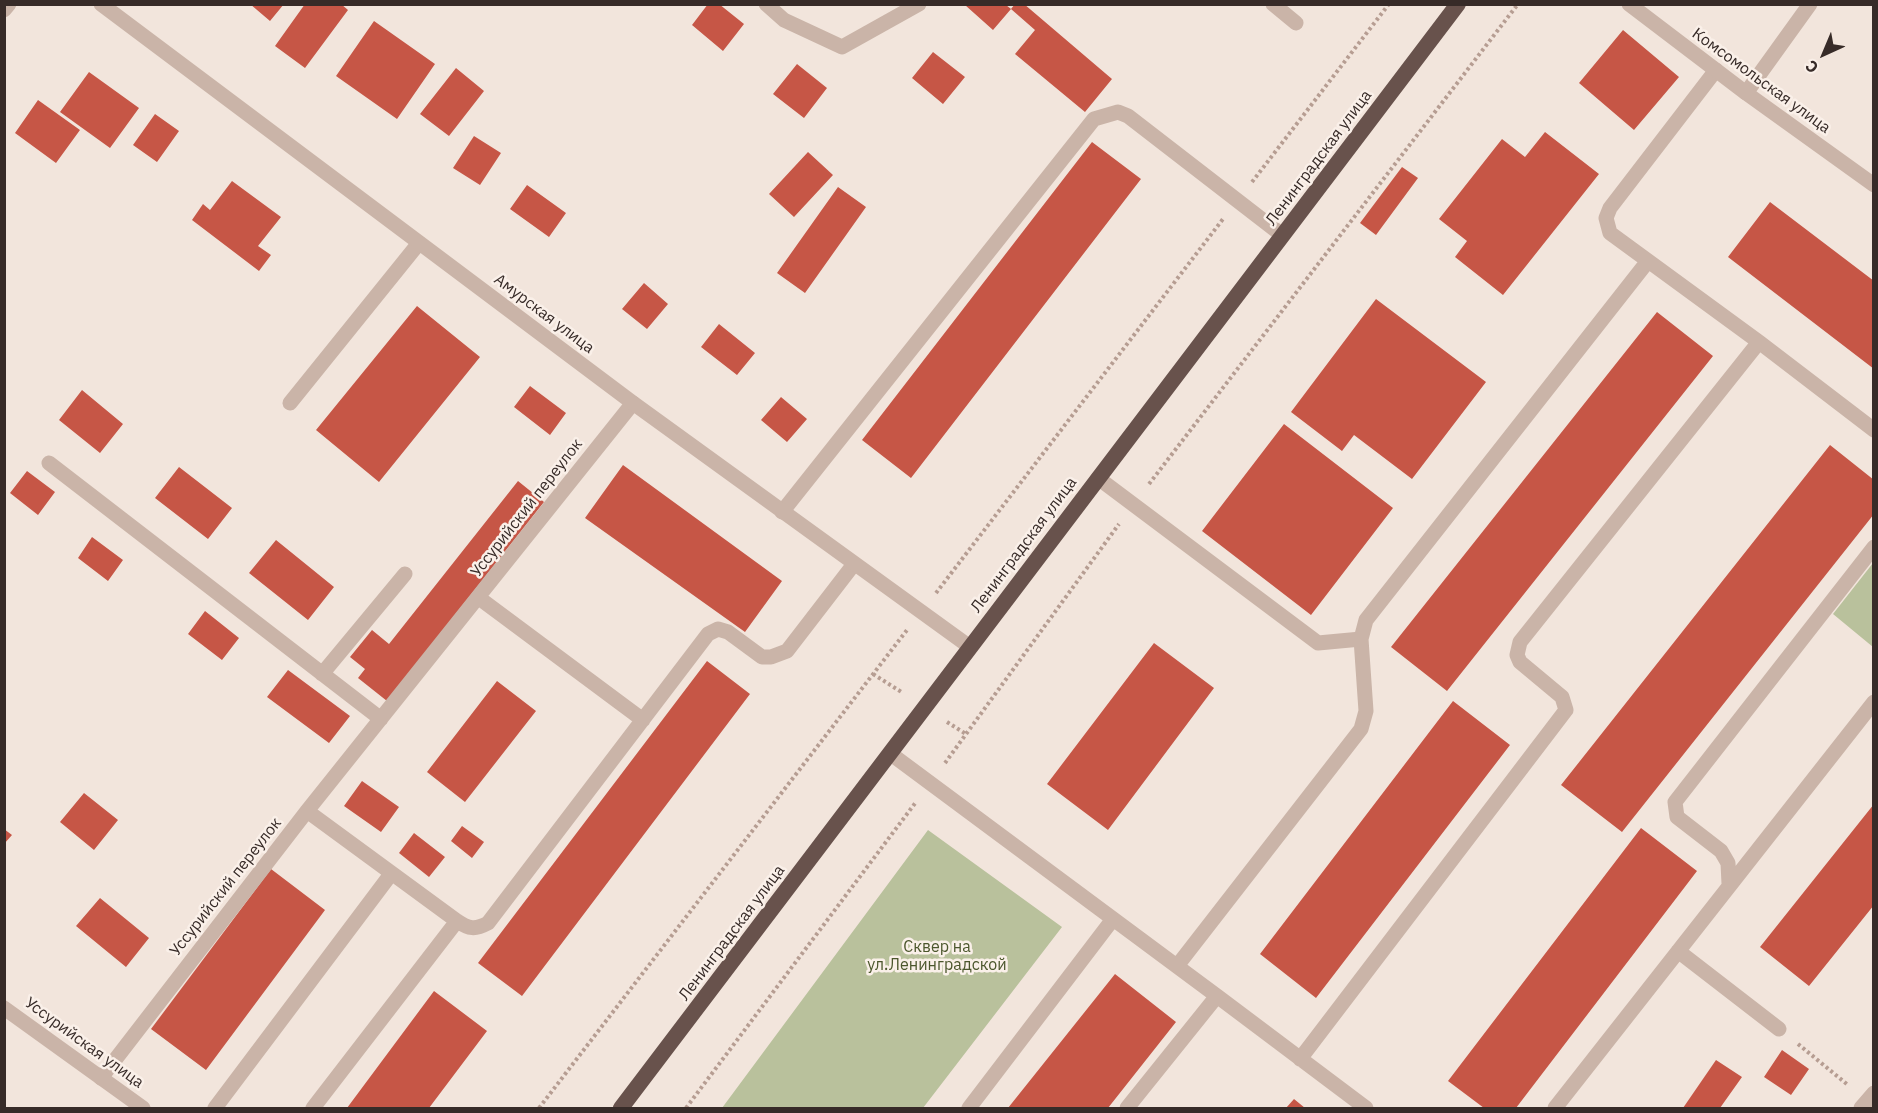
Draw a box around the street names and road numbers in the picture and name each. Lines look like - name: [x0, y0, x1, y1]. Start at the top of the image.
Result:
- street label: Комсомольская улица: [1688, 24, 1834, 138]
- street label: Ленинградская улица: [1262, 87, 1376, 229]
- street label: Амурская улица: [490, 270, 598, 358]
- street label: Уссурийский переулок: [467, 435, 587, 581]
- street label: Ленинградская улица: [967, 474, 1081, 616]
- street label: Уссурийский переулок: [166, 814, 286, 960]
- street label: Ленинградская улица: [675, 862, 789, 1004]
- street label: Уссурийская улица: [21, 993, 147, 1093]

